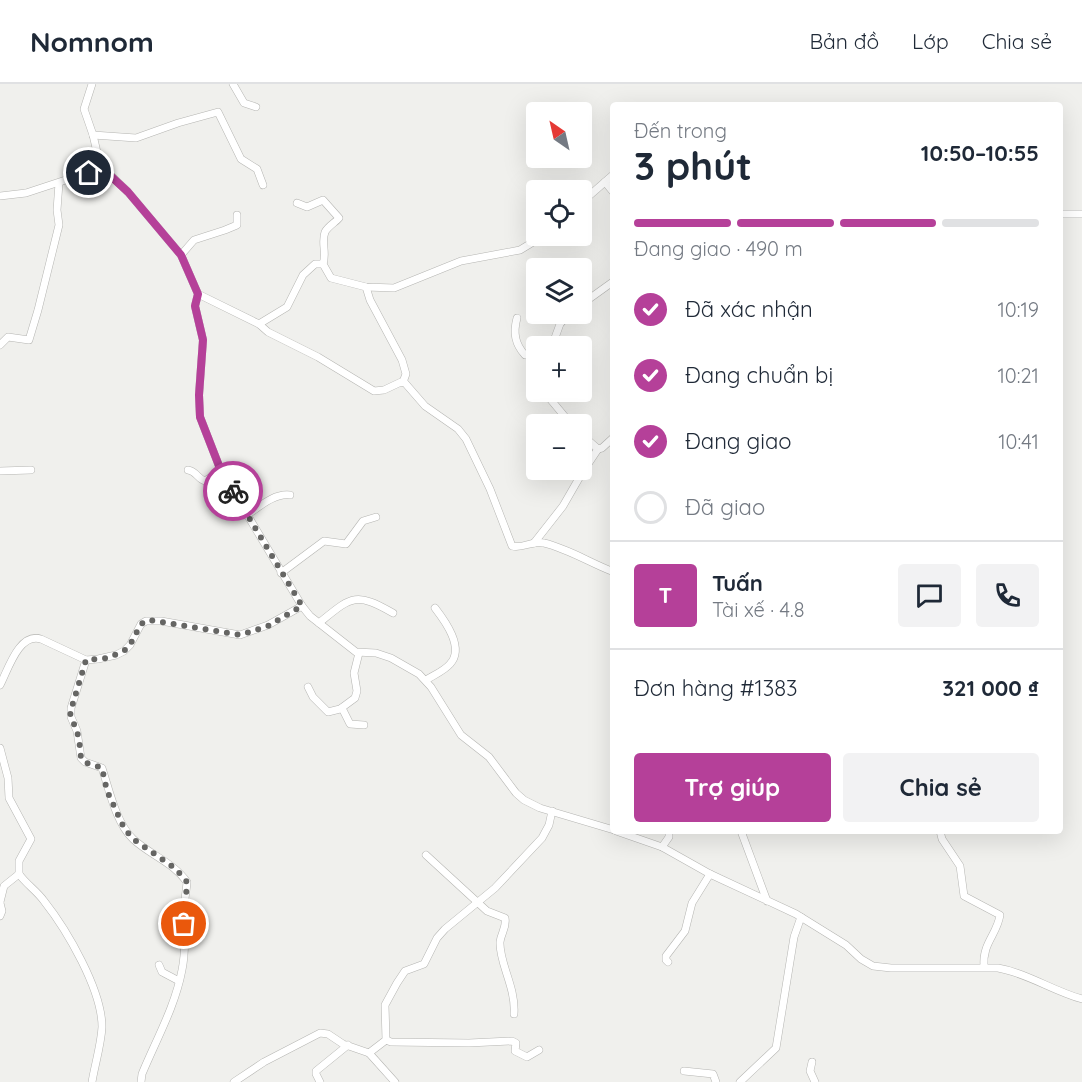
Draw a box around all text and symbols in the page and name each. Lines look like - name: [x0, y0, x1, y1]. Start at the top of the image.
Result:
- text: Nomnom: [30, 24, 154, 59]
- text: Bản đồ: [809, 28, 879, 54]
- text: Lớp: [912, 28, 949, 54]
- text: Chia sẻ: [982, 28, 1052, 54]
- north arrow: [526, 102, 592, 168]
- map controls: [526, 102, 592, 480]
- text: Đến trong: [634, 118, 727, 143]
- text: 10:50–10:55: [921, 139, 1039, 167]
- text: 3 phút: [634, 141, 752, 190]
- pin: [63, 147, 114, 198]
- icon: home: [72, 156, 105, 189]
- button: locate: [526, 180, 592, 246]
- text: Đang giao · 490 m: [634, 236, 803, 261]
- button: layers: [526, 258, 592, 324]
- icon: check: [634, 293, 667, 326]
- text: Đã xác nhận: [685, 295, 813, 323]
- text: 10:19: [997, 297, 1039, 322]
- button: +: [526, 336, 592, 402]
- icon: check: [634, 359, 667, 392]
- text: Đang chuẩn bị: [685, 361, 833, 389]
- text: 10:21: [997, 363, 1039, 388]
- button: −: [526, 414, 592, 480]
- icon: check: [634, 425, 667, 458]
- text: Đang giao: [685, 427, 792, 455]
- text: 10:41: [998, 429, 1039, 454]
- courier: [203, 461, 263, 521]
- icon: bike: [217, 475, 250, 508]
- text: Đã giao: [685, 493, 765, 521]
- button: chat: [898, 564, 961, 627]
- button: phone: [976, 564, 1039, 627]
- text: Tuấn: [712, 569, 763, 597]
- text: T: [659, 581, 672, 609]
- text: Tài xế · 4.8: [712, 597, 804, 622]
- text: Đơn hàng #1383: [634, 674, 798, 702]
- text: 321 000 ₫: [942, 674, 1039, 702]
- button: Trợ giúp: [634, 753, 831, 822]
- button: Chia sẻ: [843, 753, 1039, 822]
- pin: [158, 898, 209, 949]
- icon: bag: [167, 907, 200, 940]

